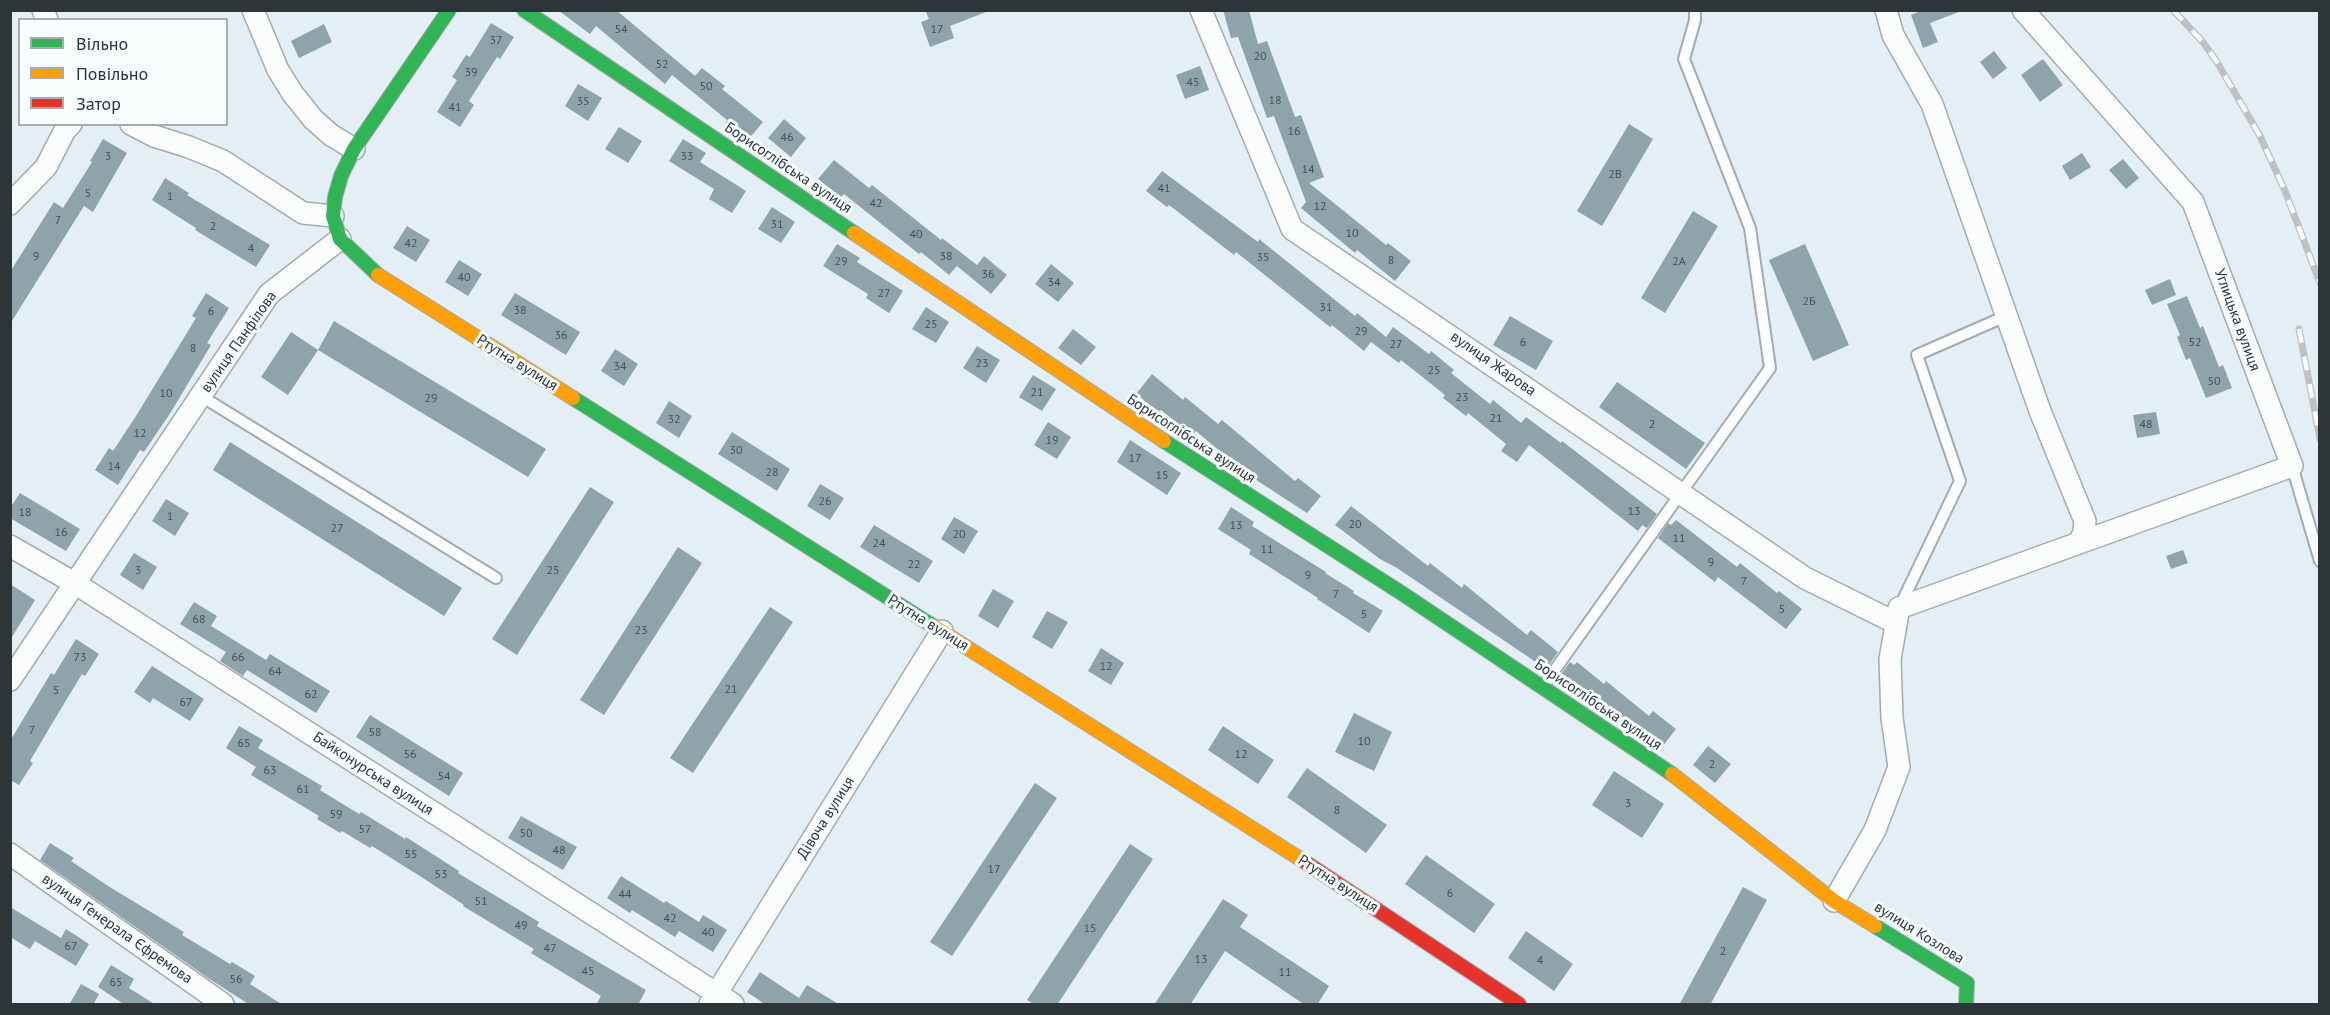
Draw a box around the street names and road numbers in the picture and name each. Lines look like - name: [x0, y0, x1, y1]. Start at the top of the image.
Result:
- street label: Борисоглібська вулиця: [721, 119, 855, 217]
- street label: Углицька вулиця: [2210, 266, 2264, 374]
- street label: вулиця Панфілова: [197, 288, 281, 396]
- street label: вулиця Жарова: [1447, 328, 1539, 400]
- street label: Ртутна вулиця: [473, 331, 561, 395]
- street label: Борисоглібська вулиця: [1123, 391, 1259, 487]
- street label: Ртутна вулиця: [884, 591, 972, 655]
- street label: Борисоглібська вулиця: [1531, 656, 1665, 754]
- street label: Байконурська вулиця: [309, 728, 437, 820]
- street label: Дівоча вулиця: [794, 773, 858, 863]
- street label: Ртутна вулиця: [1294, 851, 1382, 917]
- street label: вулиця Генерала Єфремова: [38, 870, 196, 988]
- street label: вулиця Козлова: [1871, 898, 1967, 968]

